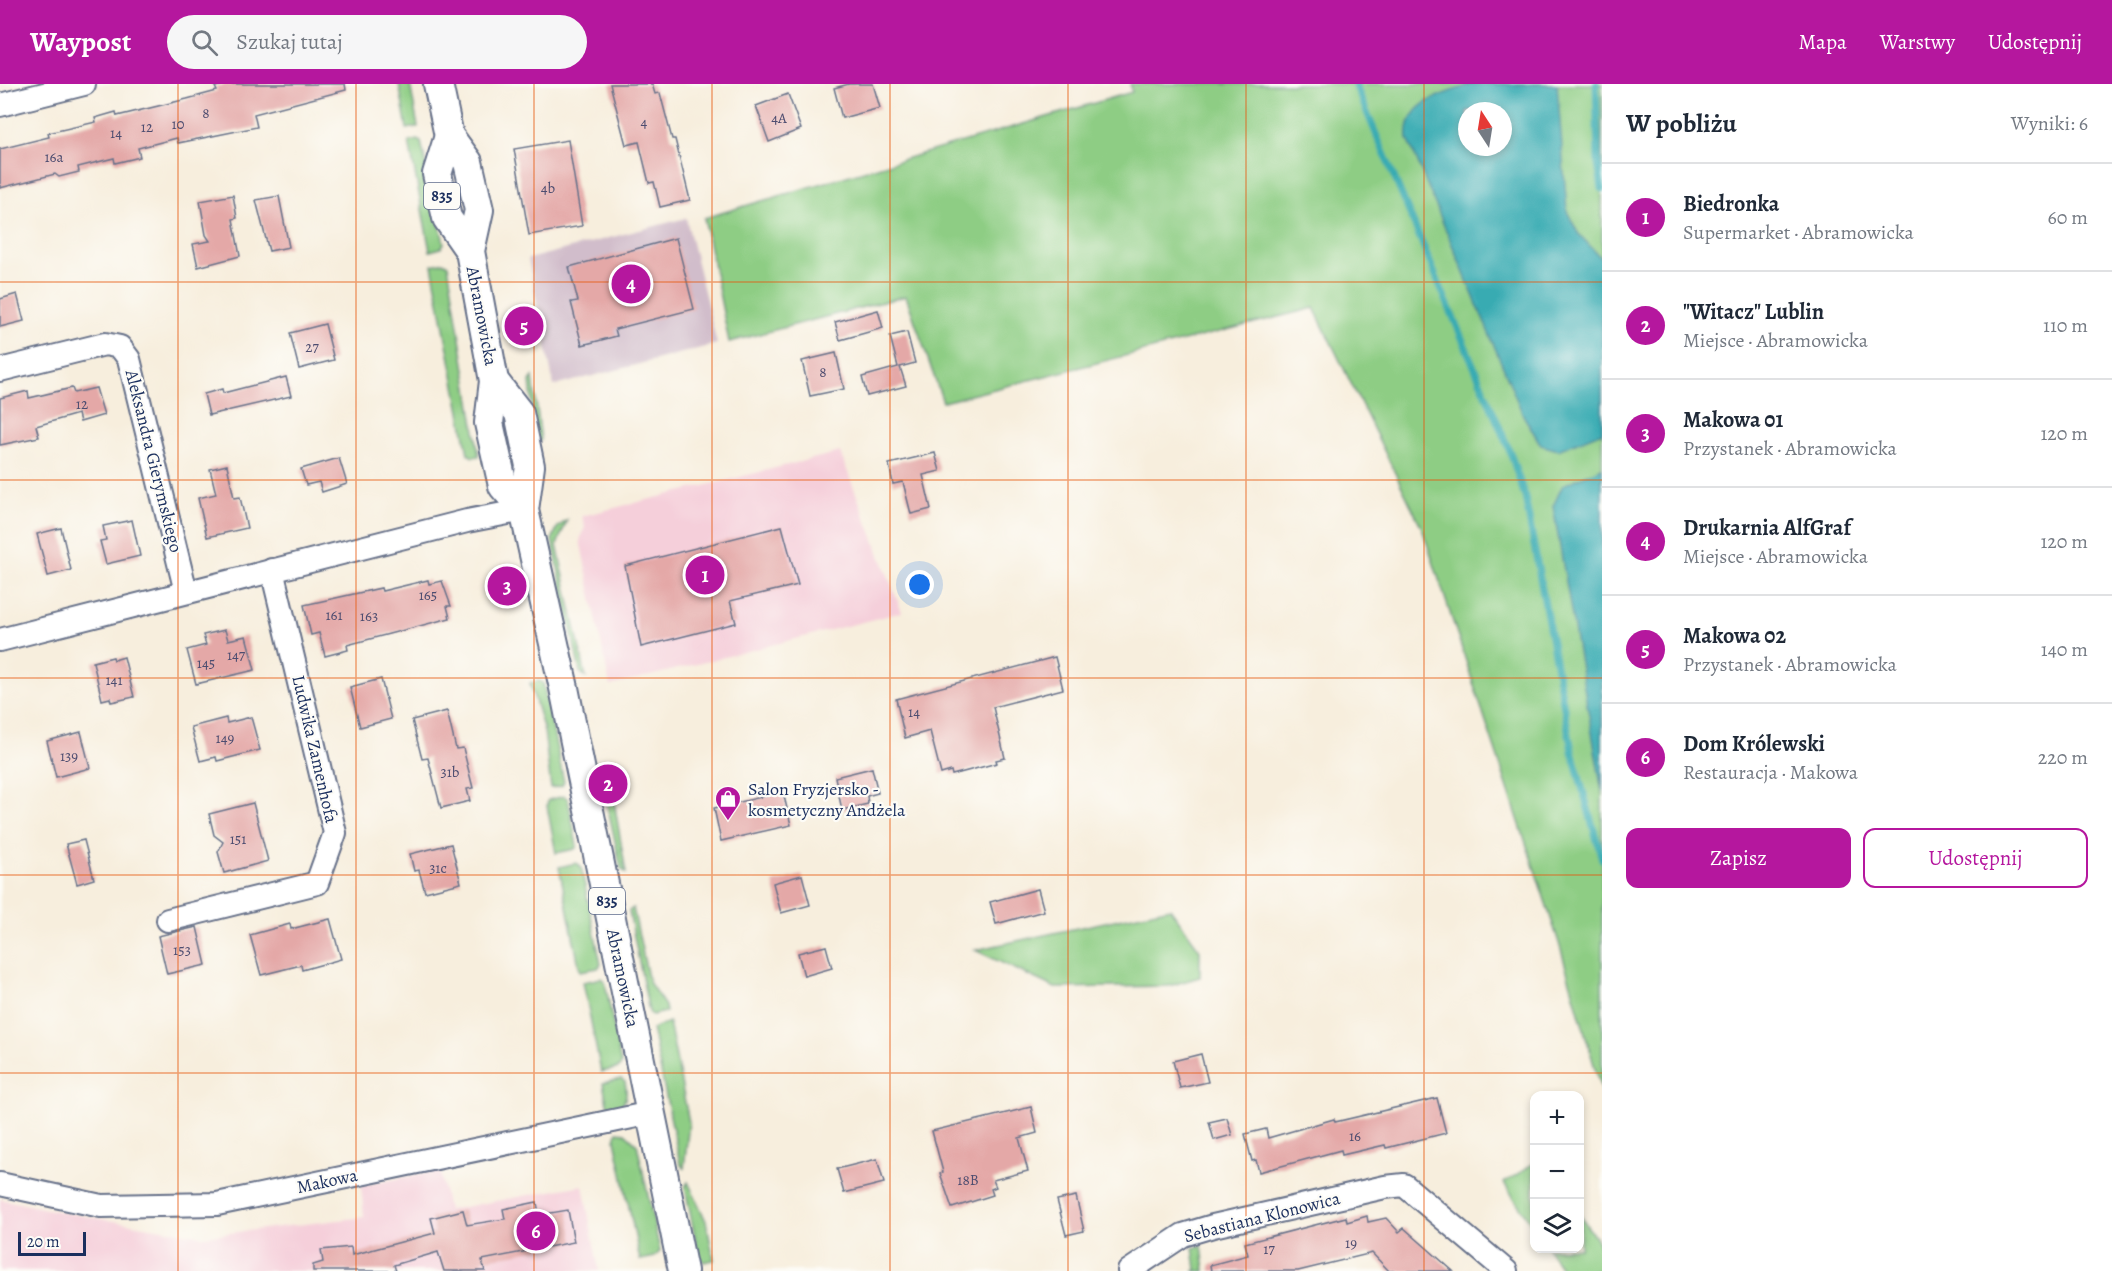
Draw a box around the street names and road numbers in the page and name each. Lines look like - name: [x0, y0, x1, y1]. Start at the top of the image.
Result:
- road number: 835: [424, 183, 460, 209]
- street label: Abramowicka: [460, 263, 503, 368]
- street label: Aleksandra Gierymskiego: [119, 366, 188, 555]
- street label: Ludwika Zamenhofa: [286, 673, 344, 826]
- road number: 835: [589, 888, 625, 914]
- street label: Abramowicka: [601, 925, 645, 1030]
- street label: Makowa: [294, 1163, 360, 1199]
- street label: Sebastiana Klonowica: [1181, 1186, 1343, 1248]

